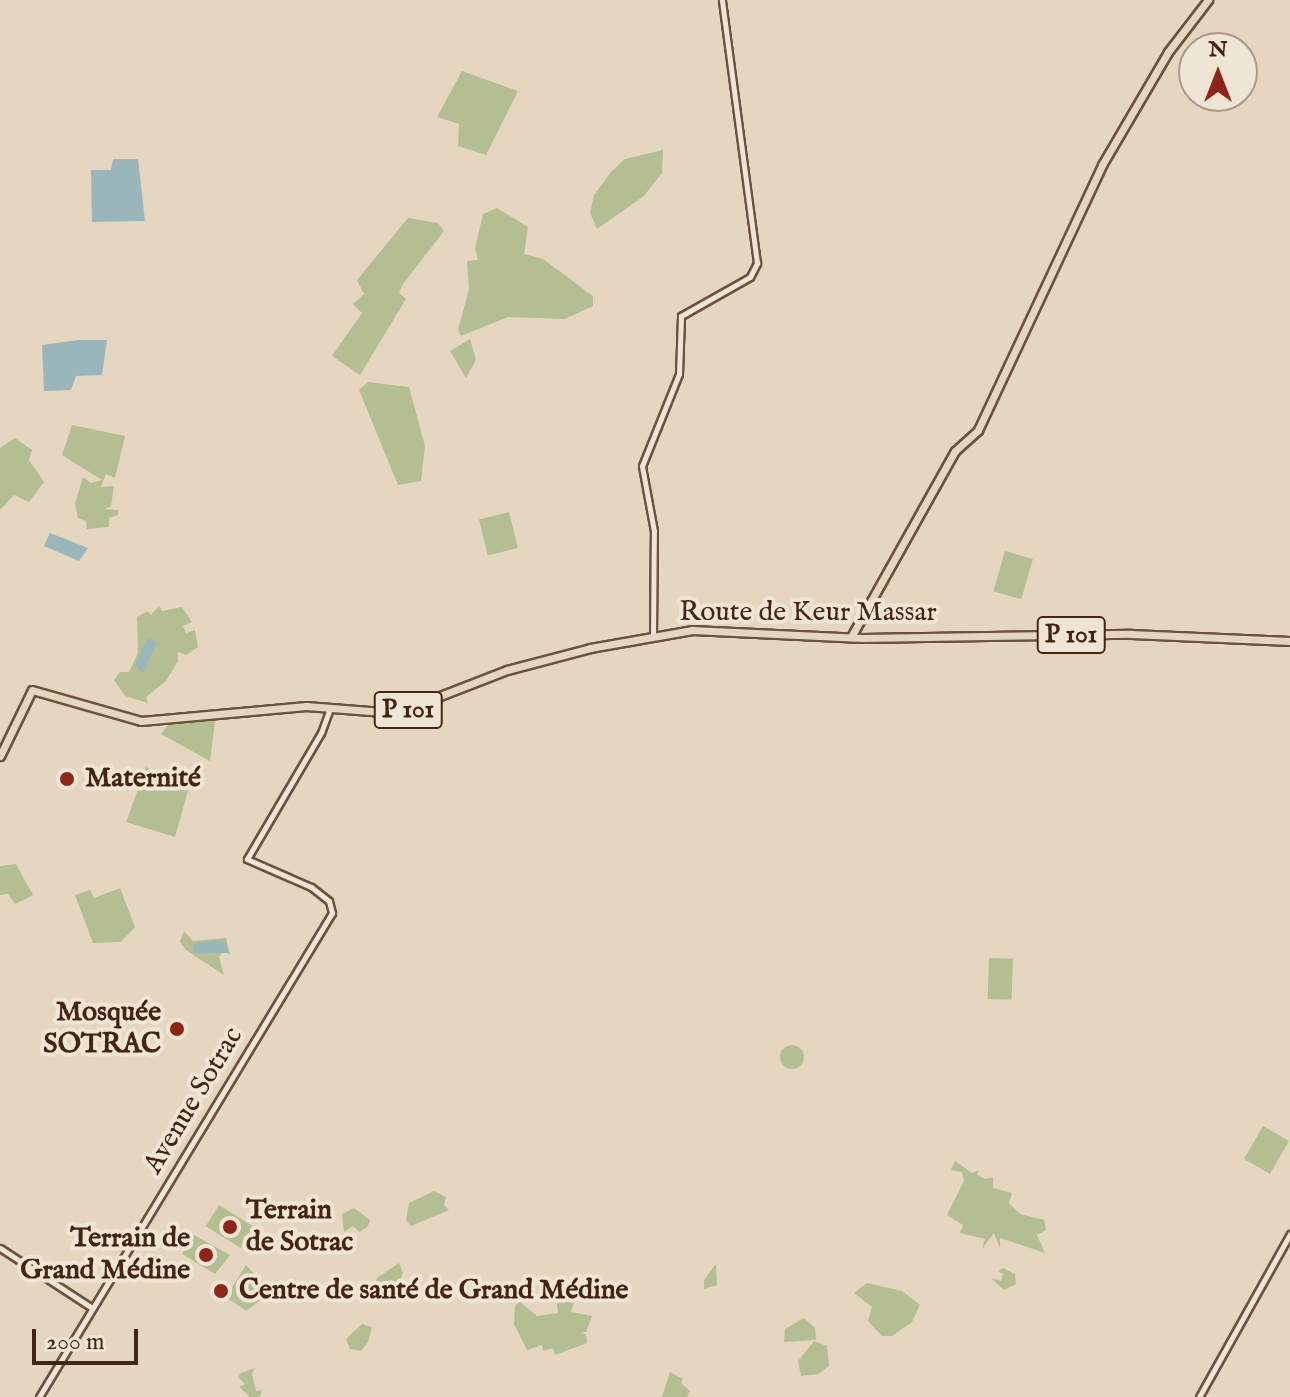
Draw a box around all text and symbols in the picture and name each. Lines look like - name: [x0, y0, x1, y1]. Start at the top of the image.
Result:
- north arrow: [1178, 32, 1258, 112]
- text: N: [1208, 36, 1228, 64]
- street label: Route de Keur Massar: [679, 596, 937, 630]
- road number: P 101: [1035, 613, 1107, 657]
- road number: P 101: [372, 688, 444, 732]
- place label: Maternité: [85, 762, 201, 796]
- marker: Maternité: [56, 768, 78, 790]
- place label: Mosquée SOTRAC: [43, 996, 161, 1062]
- marker: Mosquée SOTRAC: [168, 1020, 186, 1038]
- street label: Avenue Sotrac: [137, 1022, 251, 1180]
- place label: Terrain de Sotrac: [246, 1194, 353, 1260]
- marker: Terrain de Sotrac: [221, 1218, 239, 1236]
- place label: Terrain de Grand Médine: [20, 1222, 190, 1288]
- marker: Terrain de Grand Médine: [197, 1246, 215, 1264]
- place label: Centre de santé de Grand Médine: [239, 1274, 628, 1308]
- marker: Centre de santé de Grand Médine: [210, 1280, 232, 1302]
- scale bar: [36, 1313, 142, 1363]
- text: 200 m: [46, 1327, 105, 1358]

